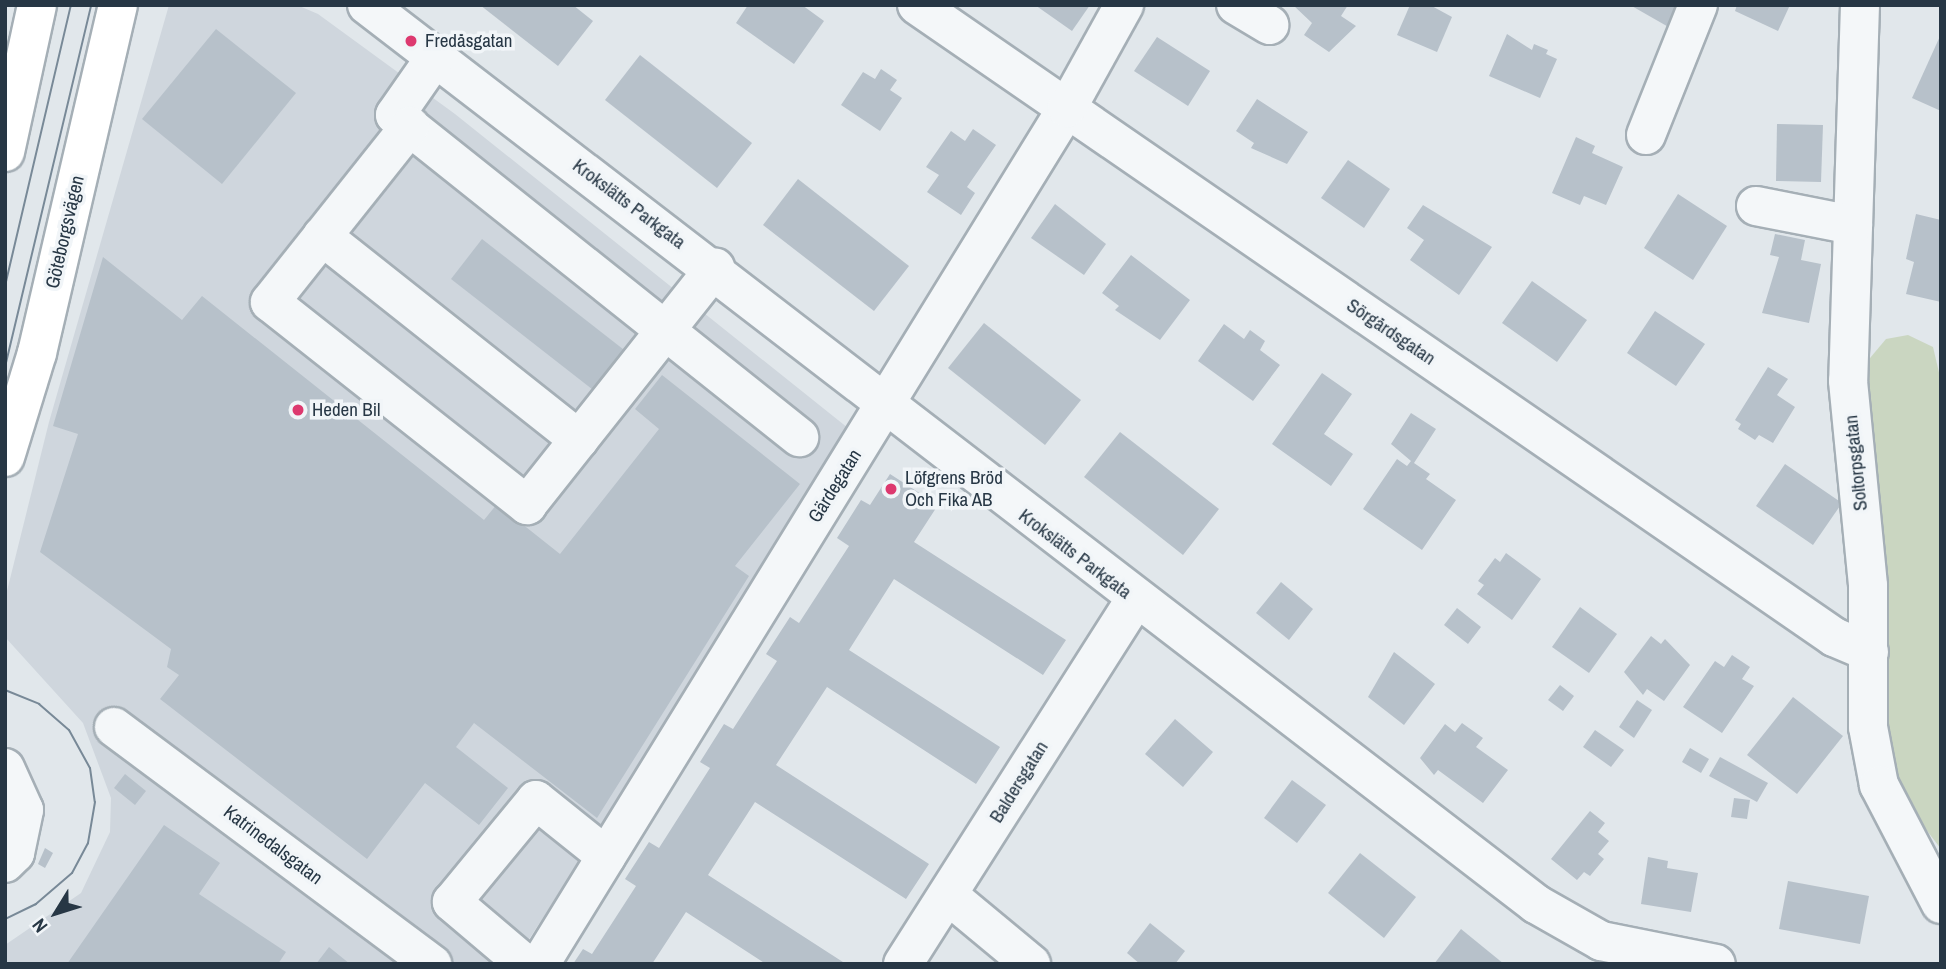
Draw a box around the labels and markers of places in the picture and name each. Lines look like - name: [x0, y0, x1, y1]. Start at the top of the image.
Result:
- place label: Fredåsgatan: [425, 30, 512, 52]
- marker: Fredåsgatan: [403, 33, 419, 49]
- place label: Heden Bil: [312, 399, 380, 421]
- marker: Heden Bil: [290, 402, 306, 418]
- place label: Löfgrens Bröd Och Fika AB: [905, 467, 1003, 511]
- marker: Löfgrens Bröd Och Fika AB: [883, 481, 899, 497]

